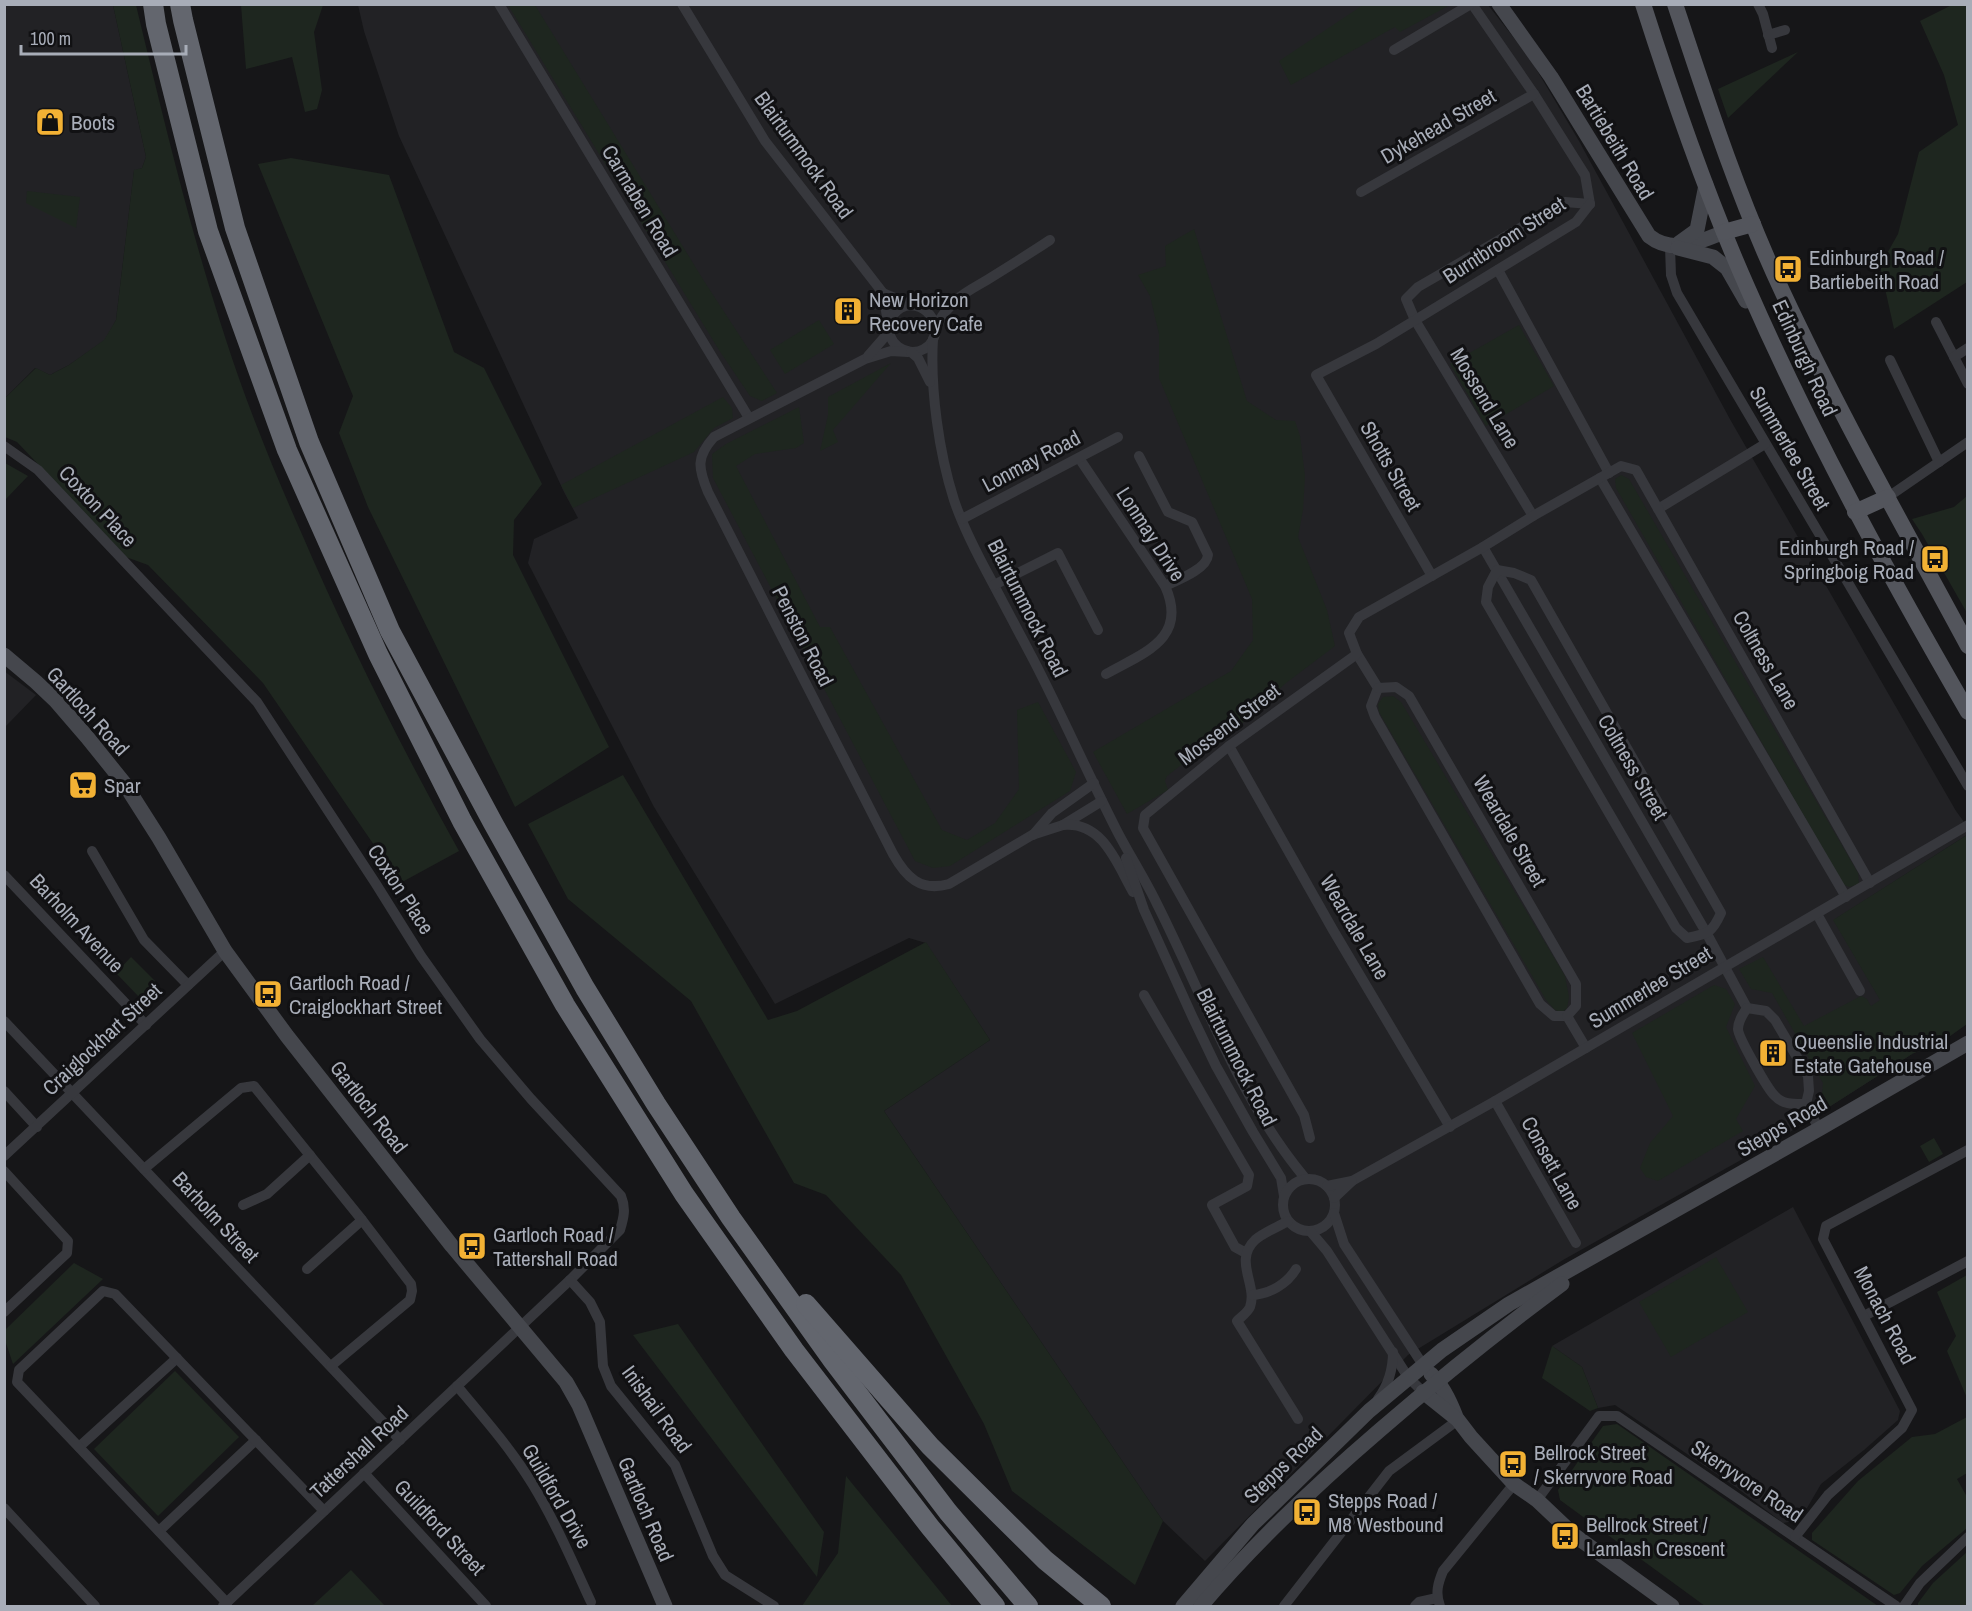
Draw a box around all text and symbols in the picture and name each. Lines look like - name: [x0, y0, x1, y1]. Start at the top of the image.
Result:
- scale bar: [21, 18, 186, 56]
- text: 100 m: [30, 26, 71, 51]
- street label: Bartiebeith Road: [1569, 79, 1661, 205]
- street label: Dykehead Street: [1375, 81, 1501, 171]
- street label: Blairtummock Road: [748, 85, 860, 225]
- shop icon: Boots: [34, 106, 66, 138]
- place label: Boots: [71, 108, 115, 137]
- street label: Carmaben Road: [595, 139, 685, 263]
- street label: Burntbroom Street: [1437, 189, 1571, 290]
- place label: Edinburgh Road / Bartiebeith Road: [1809, 243, 1944, 296]
- bus stop icon: Edinburgh Road / Bartiebeith Road: [1772, 253, 1804, 285]
- place label: New Horizon Recovery Cafe: [869, 285, 983, 338]
- building icon: New Horizon Recovery Cafe: [832, 295, 864, 327]
- street label: Edinburgh Road: [1765, 295, 1845, 421]
- street label: Mossend Lane: [1443, 342, 1527, 454]
- street label: Summerlee Street: [1743, 381, 1837, 516]
- street label: Shotts Street: [1354, 416, 1429, 517]
- street label: Lonmay Road: [977, 423, 1085, 499]
- street label: Coxton Place: [52, 459, 144, 553]
- street label: Lonmay Drive: [1110, 481, 1192, 587]
- place label: Edinburgh Road / Springboig Road: [1779, 533, 1914, 586]
- street label: Blairtummock Road: [981, 534, 1075, 682]
- bus stop icon: Edinburgh Road / Springboig Road: [1919, 543, 1951, 575]
- street label: Penston Road: [765, 581, 841, 691]
- street label: Coltness Lane: [1726, 605, 1806, 715]
- street label: Gartloch Road: [40, 660, 136, 762]
- street label: Mossend Street: [1172, 676, 1286, 772]
- street label: Coltness Street: [1591, 709, 1675, 825]
- supermarket icon: Spar: [67, 769, 99, 801]
- street label: Weardale Street: [1466, 770, 1554, 892]
- place label: Spar: [104, 771, 141, 800]
- street label: Coxton Place: [361, 838, 441, 940]
- street label: Barholm Avenue: [23, 867, 131, 979]
- street label: Weardale Lane: [1313, 869, 1397, 985]
- street label: Summerlee Street: [1583, 939, 1717, 1035]
- place label: Gartloch Road / Craiglockhart Street: [289, 968, 442, 1021]
- street label: Craiglockhart Street: [36, 976, 168, 1102]
- bus stop icon: Gartloch Road / Craiglockhart Street: [252, 978, 284, 1010]
- street label: Blairtummock Road: [1190, 983, 1284, 1131]
- place label: Queenslie Industrial Estate Gatehouse: [1794, 1027, 1948, 1080]
- building icon: Queenslie Industrial Estate Gatehouse: [1757, 1037, 1789, 1069]
- street label: Gartloch Road: [323, 1054, 415, 1160]
- street label: Stepps Road: [1732, 1089, 1832, 1163]
- street label: Consett Lane: [1514, 1111, 1590, 1215]
- street label: Barholm Street: [166, 1165, 266, 1269]
- place label: Gartloch Road / Tattershall Road: [493, 1220, 618, 1273]
- bus stop icon: Gartloch Road / Tattershall Road: [456, 1230, 488, 1262]
- street label: Monach Road: [1847, 1261, 1923, 1369]
- street label: Inishail Road: [615, 1359, 699, 1459]
- street label: Tattershall Road: [303, 1399, 415, 1505]
- street label: Stepps Road: [1237, 1420, 1329, 1510]
- street label: Skerryvore Road: [1685, 1433, 1809, 1529]
- street label: Guildford Drive: [515, 1438, 599, 1554]
- place label: Bellrock Street / Skerryvore Road: [1534, 1438, 1673, 1491]
- bus stop icon: Bellrock Street / Skerryvore Road: [1497, 1448, 1529, 1480]
- street label: Gartloch Road: [611, 1452, 681, 1566]
- street label: Guildford Street: [388, 1473, 492, 1581]
- place label: Stepps Road / M8 Westbound: [1328, 1486, 1444, 1539]
- bus stop icon: Stepps Road / M8 Westbound: [1291, 1496, 1323, 1528]
- place label: Bellrock Street / Lamlash Crescent: [1586, 1510, 1725, 1563]
- bus stop icon: Bellrock Street / Lamlash Crescent: [1549, 1520, 1581, 1552]

